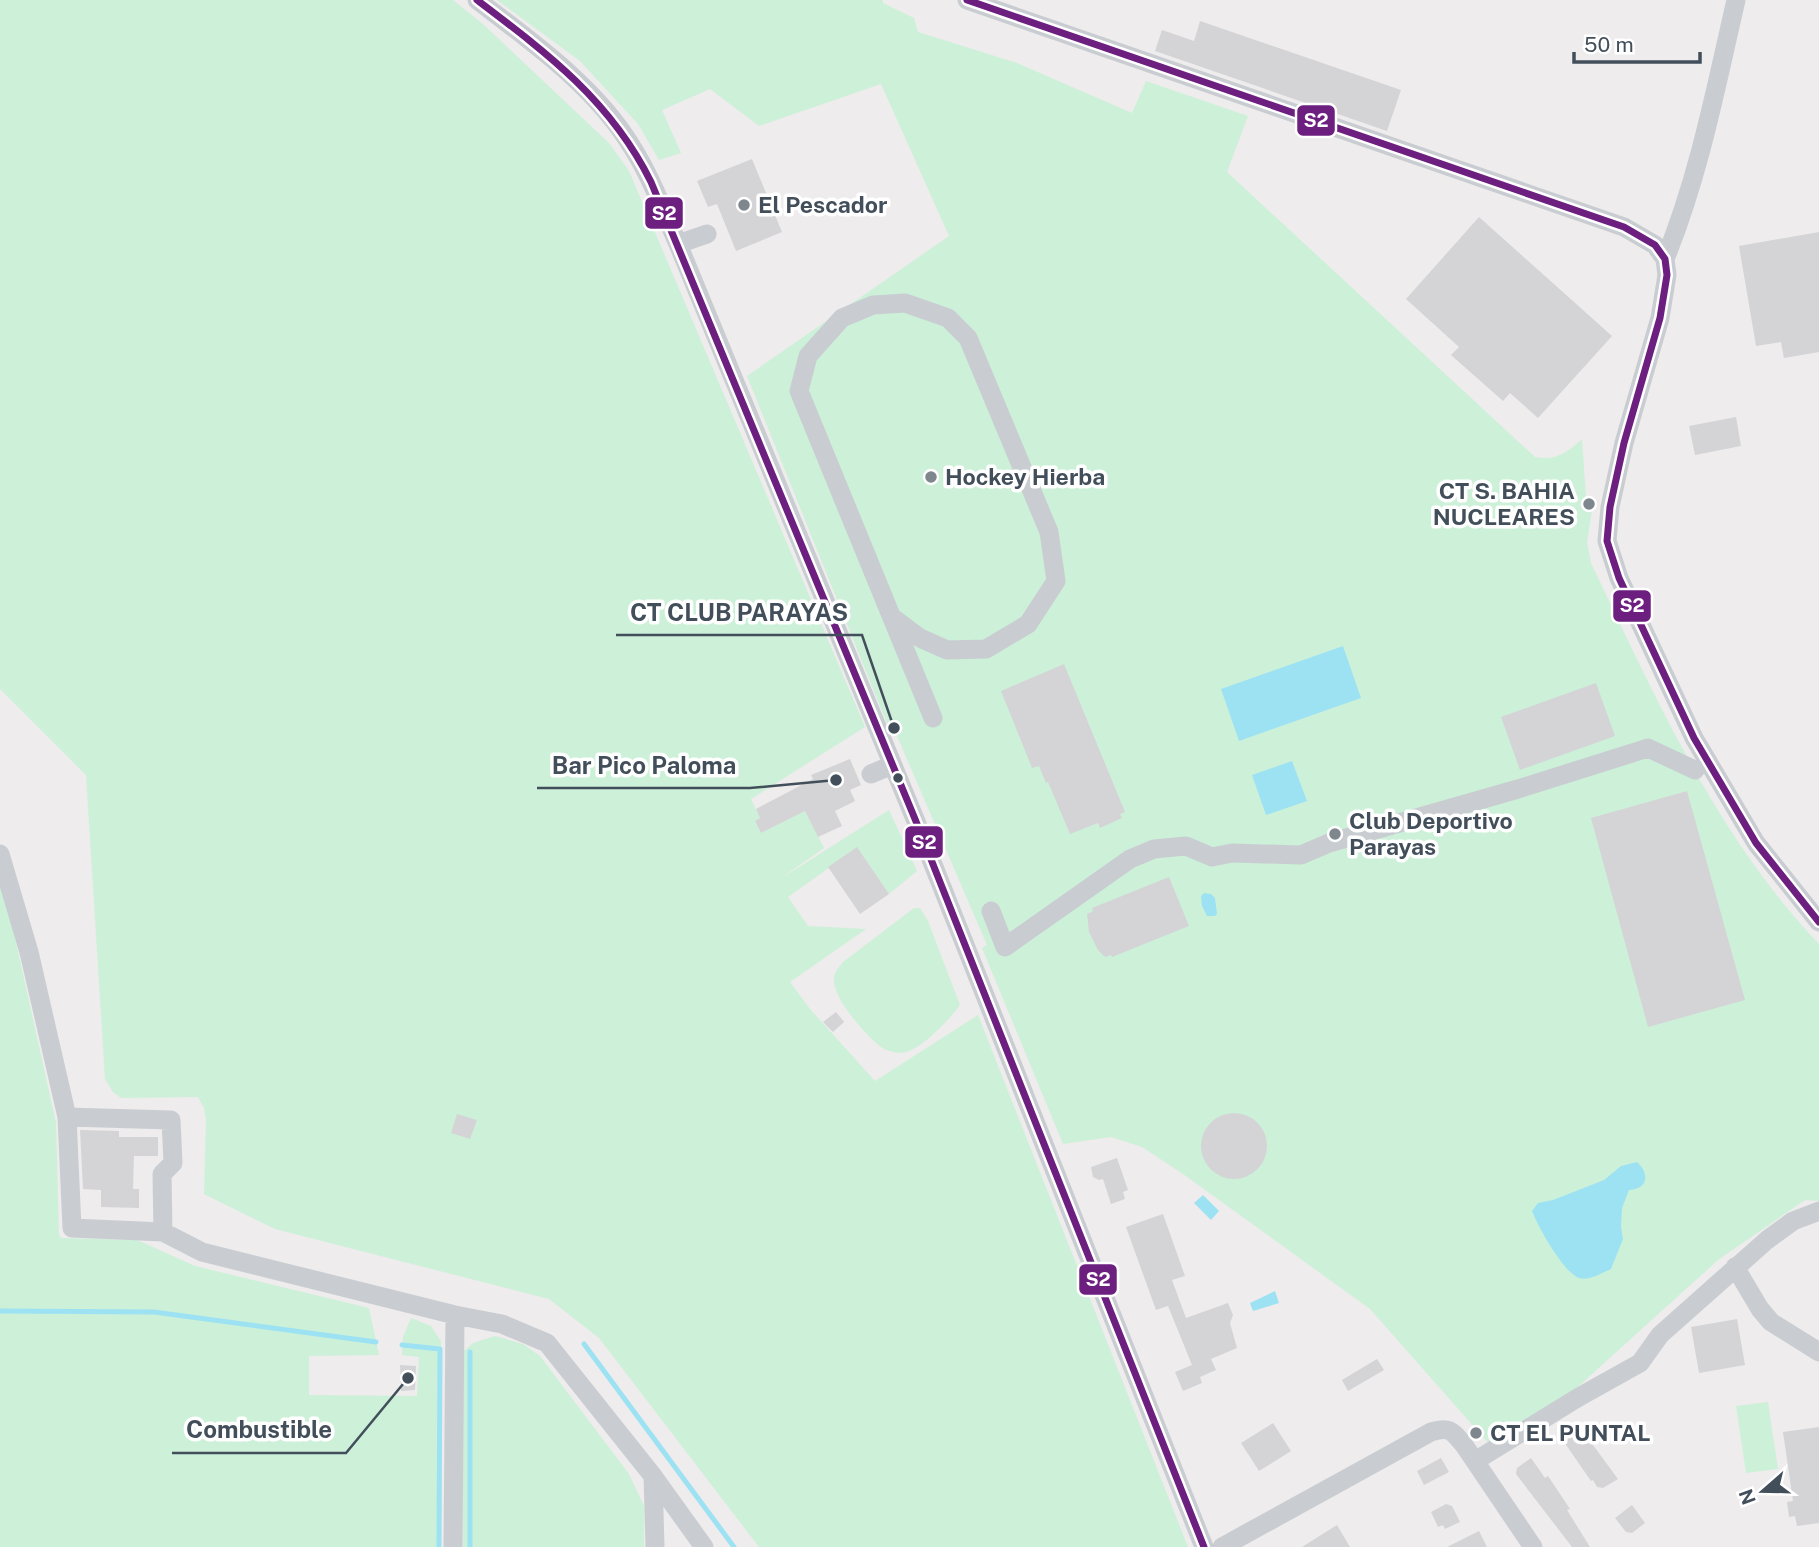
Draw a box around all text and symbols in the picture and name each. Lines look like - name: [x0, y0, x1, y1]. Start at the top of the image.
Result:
- scale bar: [1574, 21, 1700, 65]
- text: 50 m: [1584, 32, 1634, 57]
- line badge: S2: [1296, 104, 1336, 137]
- text: S2: [1303, 109, 1329, 131]
- place label: El Pescador: [758, 191, 887, 218]
- line badge: S2: [644, 196, 684, 230]
- marker: El Pescador: [736, 197, 752, 213]
- text: S2: [651, 202, 677, 224]
- place label: Hockey Hierba: [945, 463, 1105, 490]
- marker: Hockey Hierba: [923, 469, 939, 485]
- place label: CT S. BAHIA NUCLEARES: [1433, 477, 1575, 530]
- marker: CT S. BAHIA NUCLEARES: [1581, 496, 1597, 512]
- line badge: S2: [1612, 589, 1652, 623]
- callout: CT CLUB PARAYAS: [616, 590, 862, 635]
- text: S2: [1619, 594, 1645, 616]
- text: CT CLUB PARAYAS: [630, 598, 848, 626]
- callout: Bar Pico Paloma: [537, 743, 750, 788]
- text: Bar Pico Paloma: [552, 751, 736, 779]
- unlabelled marker: [891, 771, 905, 785]
- place label: Club Deportivo Parayas: [1349, 807, 1513, 860]
- line badge: S2: [904, 825, 944, 859]
- marker: Club Deportivo Parayas: [1327, 826, 1343, 842]
- text: S2: [911, 831, 937, 853]
- line badge: S2: [1078, 1263, 1118, 1296]
- text: S2: [1085, 1268, 1111, 1290]
- callout: Combustible: [172, 1408, 346, 1453]
- text: Combustible: [186, 1415, 332, 1443]
- place label: CT EL PUNTAL: [1490, 1419, 1651, 1446]
- marker: CT EL PUNTAL: [1468, 1425, 1484, 1441]
- north arrow: [1728, 1456, 1798, 1526]
- text: N: [1734, 1486, 1760, 1508]

